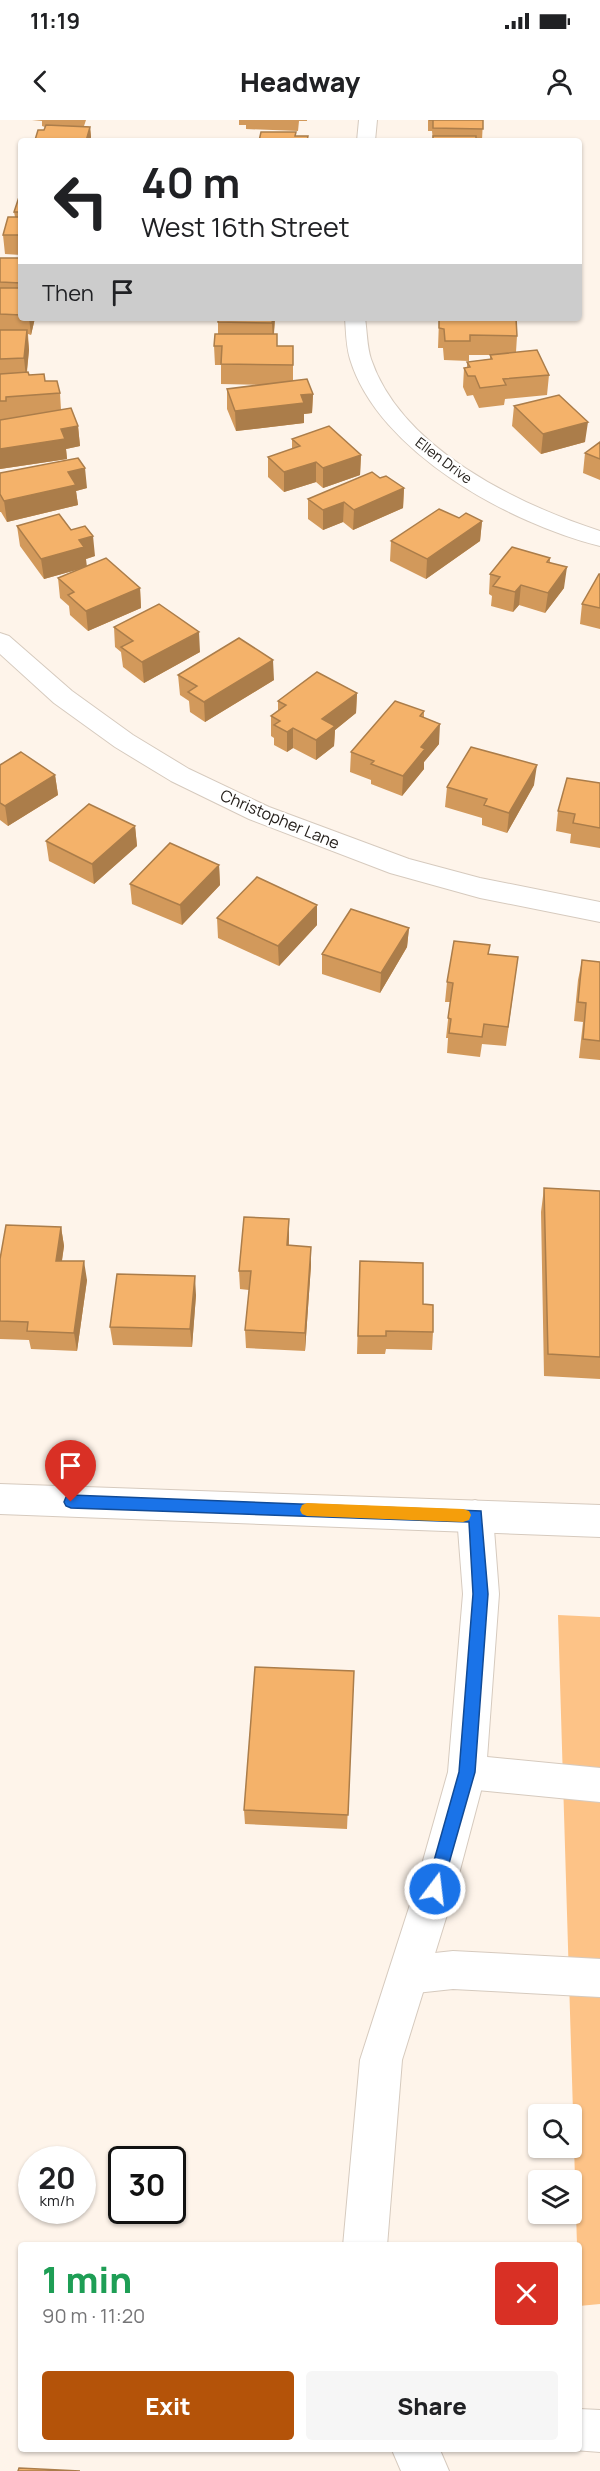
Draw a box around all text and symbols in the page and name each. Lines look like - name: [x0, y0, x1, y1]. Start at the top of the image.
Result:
- text: 11:19: [30, 6, 80, 36]
- text: Headway: [240, 63, 360, 100]
- icon: back: [24, 65, 57, 98]
- icon: person: [543, 65, 576, 98]
- text: 40 m: [141, 153, 240, 211]
- icon: left: [42, 162, 120, 240]
- text: West 16th Street: [141, 208, 350, 245]
- icon: arrive: [106, 276, 139, 309]
- text: Then: [42, 278, 94, 308]
- street label: Ellen Drive: [412, 432, 476, 488]
- street label: Christopher Lane: [217, 784, 343, 854]
- pin: [45, 1440, 96, 1502]
- icon: arrive: [54, 1449, 87, 1482]
- position arrow: [403, 1857, 467, 1921]
- map controls: [528, 2104, 582, 2224]
- button: search: [528, 2104, 582, 2158]
- speed limit sign: 30: [108, 2146, 186, 2224]
- text: 20: [38, 2157, 76, 2198]
- button: layers: [528, 2170, 582, 2224]
- text: km/h: [40, 2190, 74, 2211]
- text: 1 min: [42, 2255, 132, 2304]
- button: close: [495, 2262, 558, 2325]
- text: 90 m · 11:20: [42, 2302, 145, 2329]
- button: Exit: [42, 2371, 294, 2440]
- button: Share: [306, 2371, 558, 2440]

